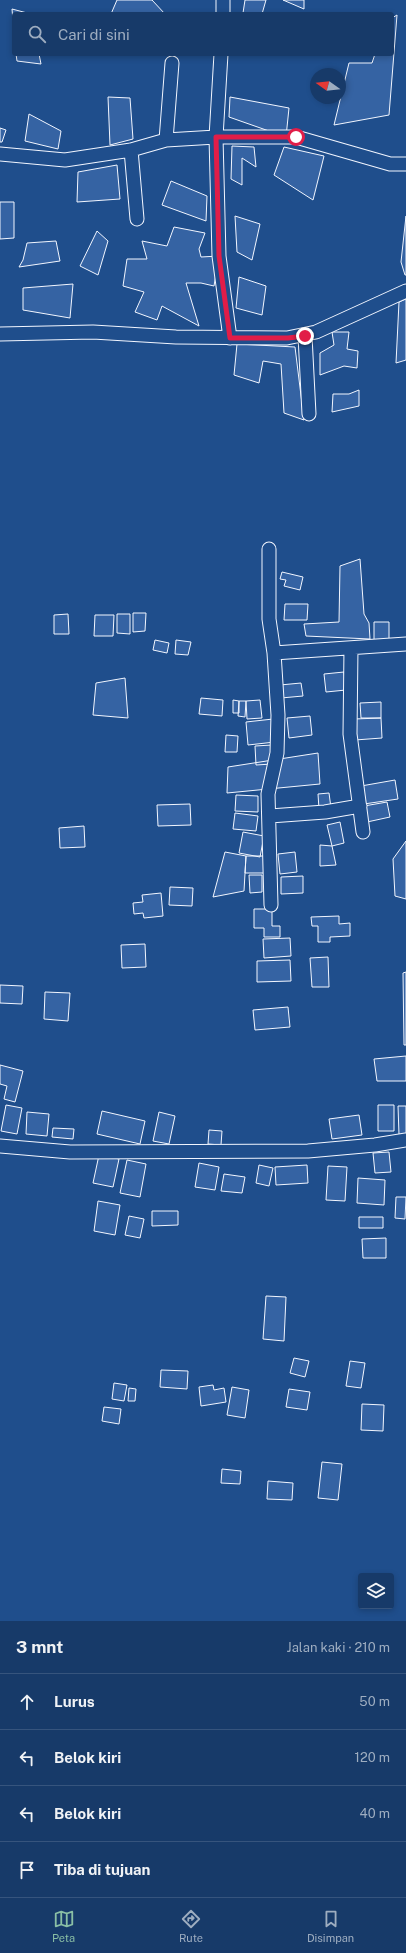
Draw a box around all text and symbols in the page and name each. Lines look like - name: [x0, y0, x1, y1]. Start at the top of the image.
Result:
- search box: [12, 12, 394, 56]
- icon: search: [26, 23, 48, 45]
- text: Cari di sini: [58, 26, 130, 43]
- north arrow: [310, 68, 346, 104]
- route start: [287, 128, 305, 146]
- route end: [296, 327, 314, 345]
- map controls: [358, 1573, 394, 1609]
- button: layers: [358, 1573, 394, 1609]
- text: 3 mnt: [16, 1637, 63, 1657]
- text: Jalan kaki · 210 m: [287, 1640, 390, 1655]
- icon: ahead: [16, 1691, 38, 1713]
- text: Lurus: [54, 1693, 95, 1710]
- text: 50 m: [359, 1694, 390, 1709]
- icon: left: [16, 1747, 38, 1769]
- text: Belok kiri: [54, 1749, 121, 1766]
- text: 120 m: [355, 1750, 390, 1765]
- icon: left: [16, 1803, 38, 1825]
- text: Belok kiri: [54, 1805, 121, 1822]
- text: 40 m: [359, 1806, 390, 1821]
- icon: arrive: [16, 1859, 38, 1881]
- text: Tiba di tujuan: [54, 1861, 150, 1878]
- tab: Peta: [52, 1908, 75, 1944]
- tab: Rute: [179, 1908, 203, 1944]
- tab: Disimpan: [307, 1908, 354, 1944]

